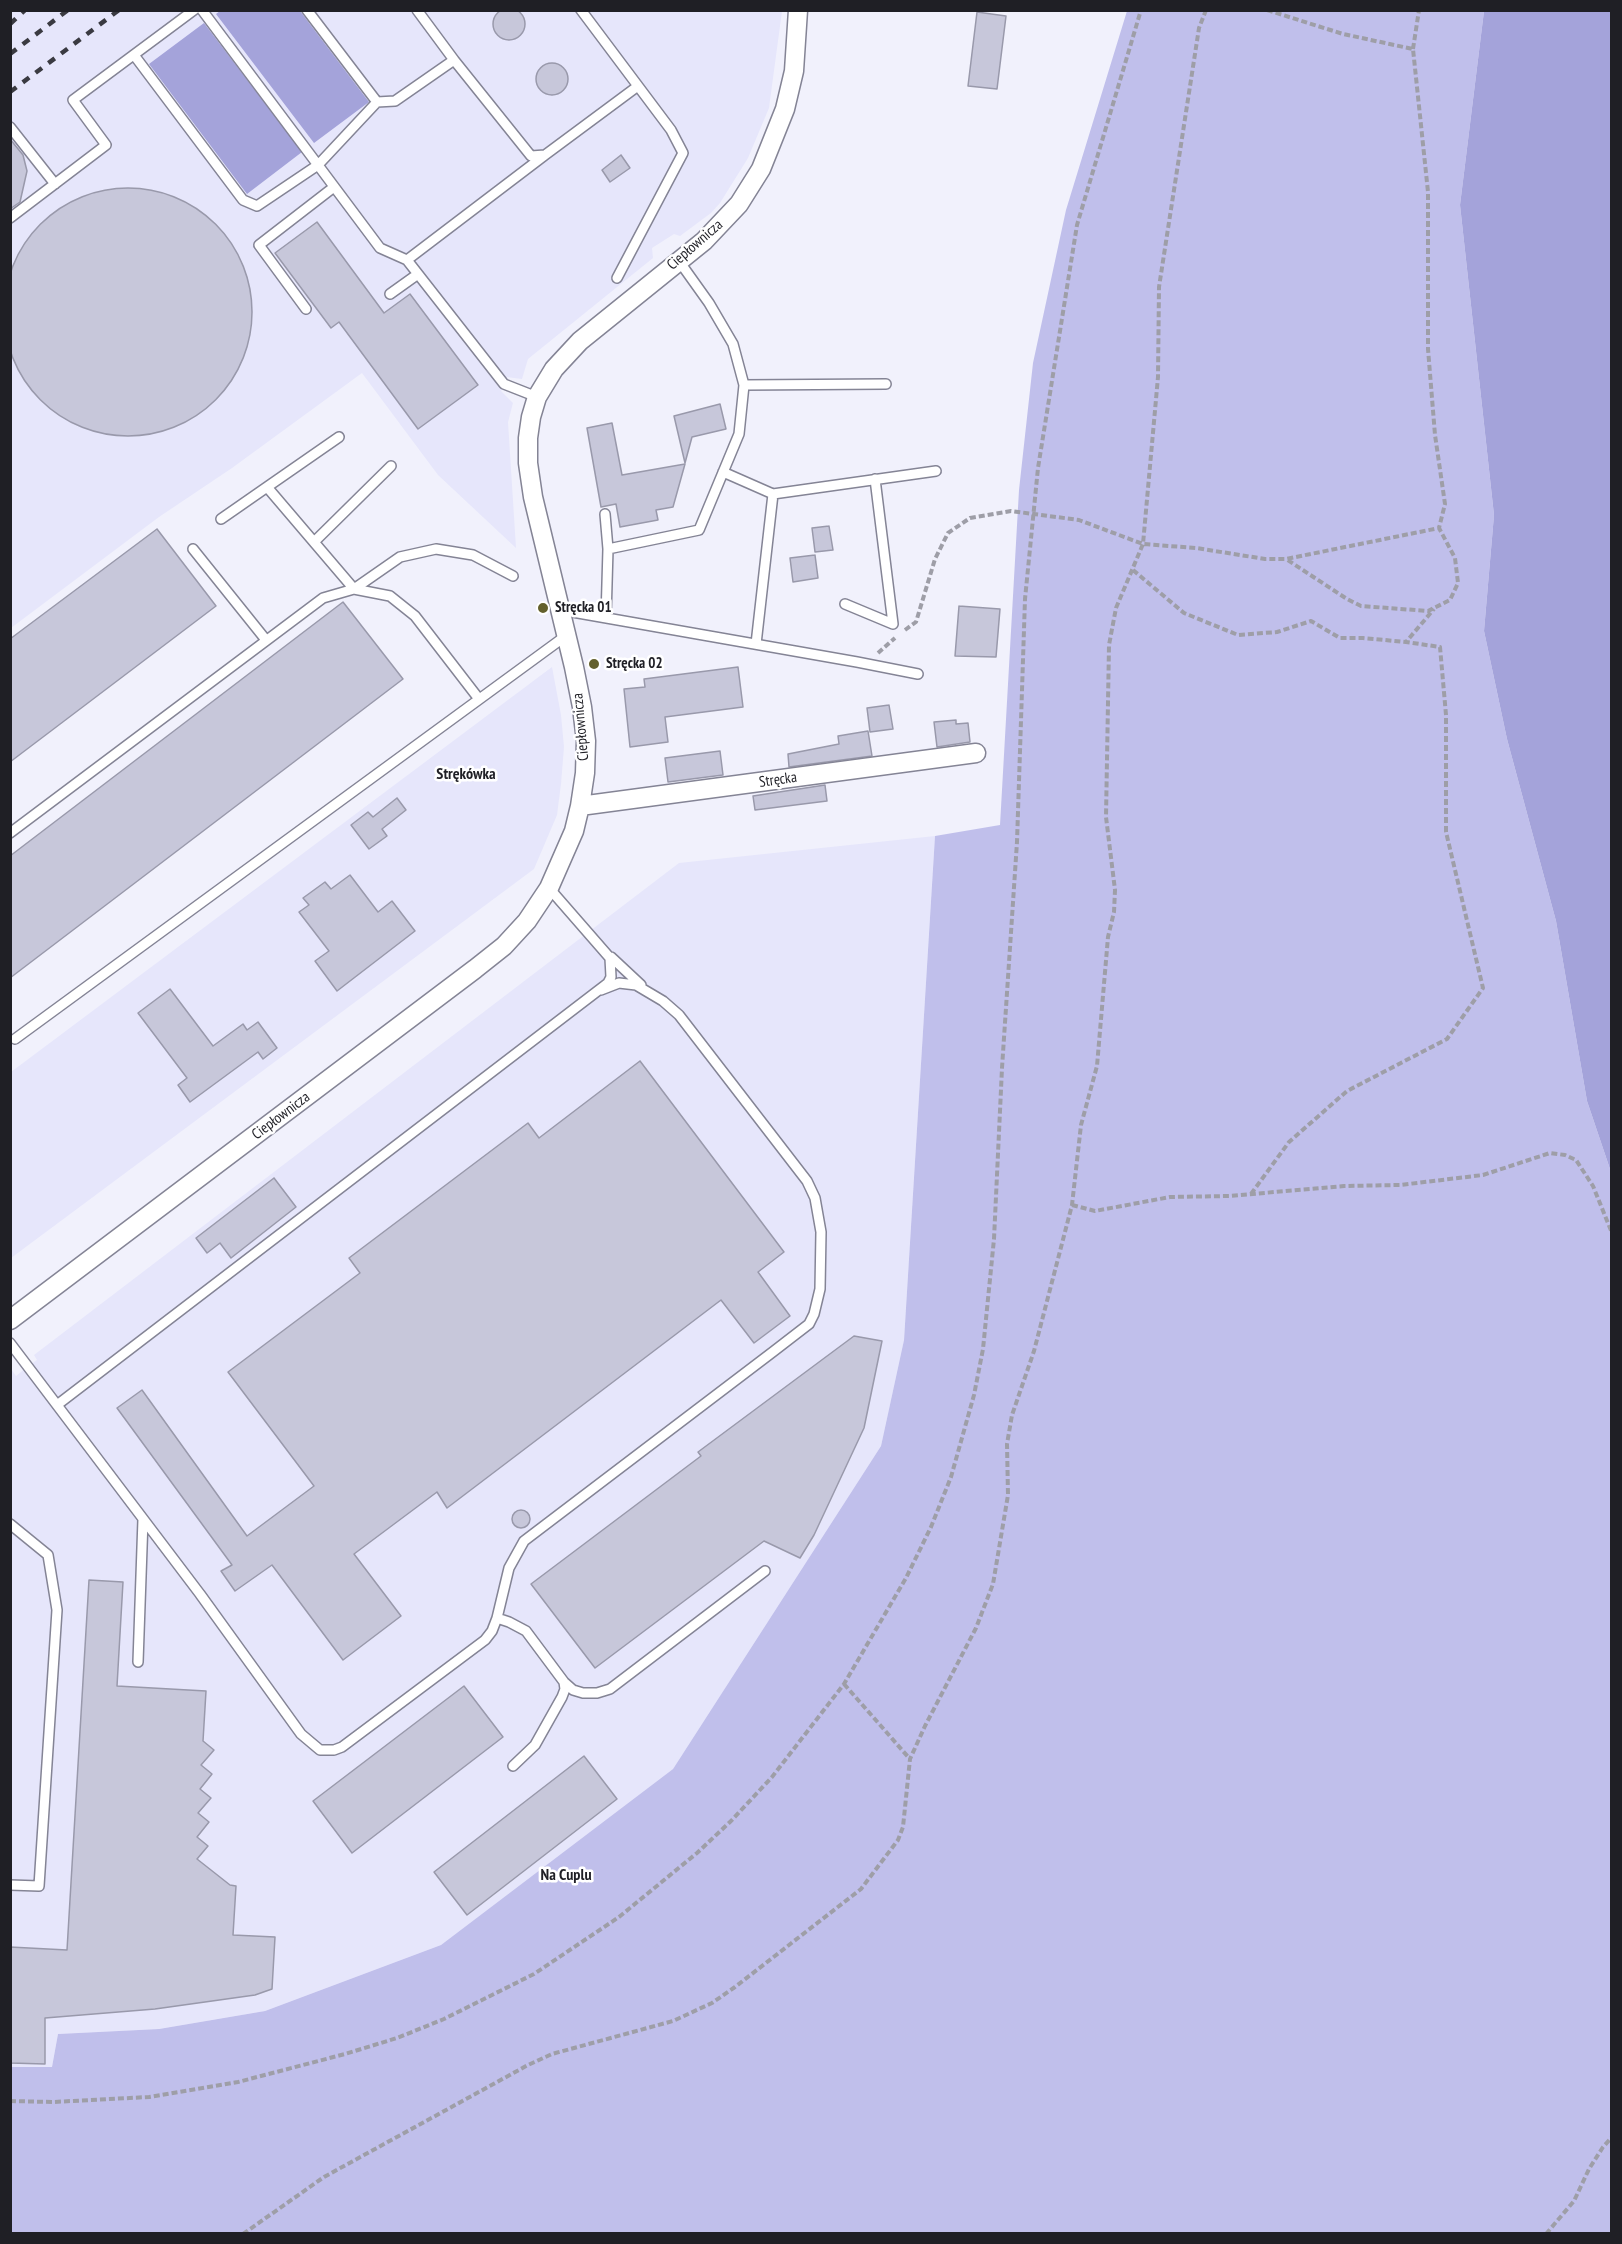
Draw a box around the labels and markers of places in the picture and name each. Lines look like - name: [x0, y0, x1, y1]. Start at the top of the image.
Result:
- place label: Stręcka 01: [555, 599, 612, 617]
- marker: Stręcka 01: [536, 601, 550, 615]
- place label: Stręcka 02: [606, 655, 663, 673]
- marker: Stręcka 02: [587, 657, 601, 671]

